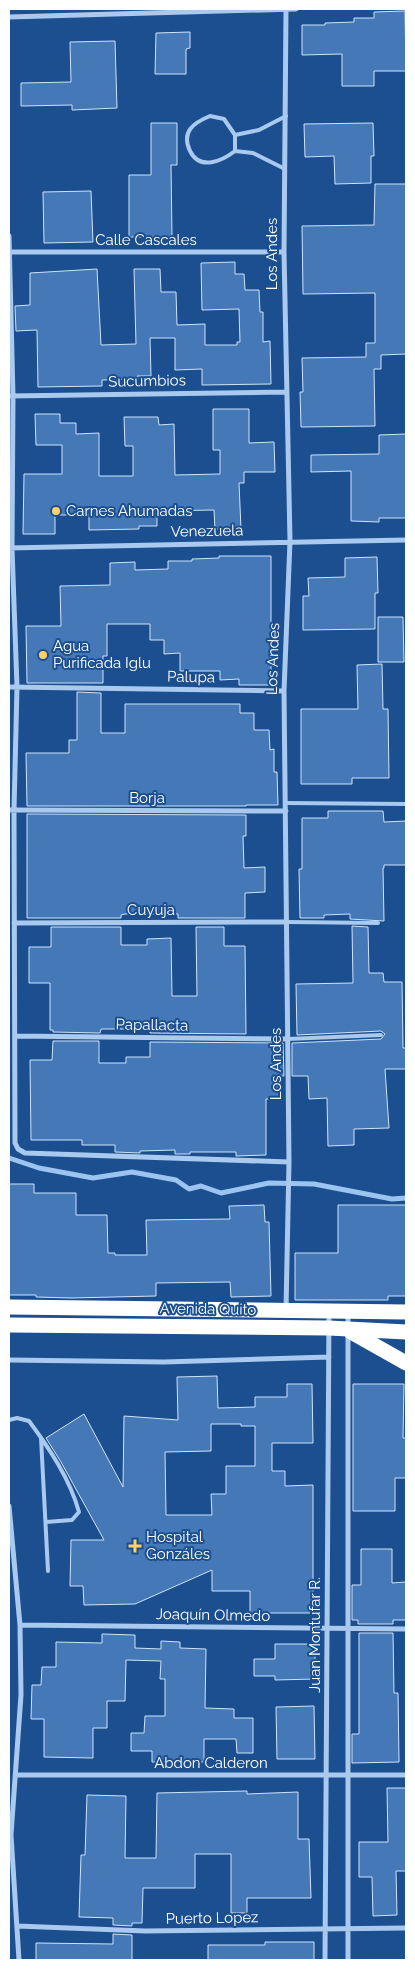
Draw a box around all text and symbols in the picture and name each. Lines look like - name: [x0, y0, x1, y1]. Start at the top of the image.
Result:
- street label: Los Andes: [263, 218, 281, 290]
- street label: Calle Cascales: [95, 231, 197, 249]
- street label: Sucumbios: [108, 371, 186, 391]
- place label: Carnes Ahumadas: [66, 502, 192, 520]
- marker: Carnes Ahumadas: [50, 505, 62, 517]
- street label: Venezuela: [170, 521, 244, 541]
- street label: Los Andes: [263, 623, 283, 695]
- place label: Agua Purificada Iglu: [53, 637, 151, 672]
- marker: Agua Purificada Iglu: [37, 649, 49, 661]
- street label: Palupa: [167, 668, 215, 686]
- street label: Borja: [129, 789, 165, 807]
- street label: Cuyuja: [127, 901, 175, 919]
- street label: Papallacta: [116, 1015, 188, 1035]
- street label: Los Andes: [267, 1028, 285, 1100]
- street label: Avenida Quito: [159, 1299, 257, 1319]
- place label: Hospital Gonzáles: [146, 1528, 210, 1563]
- marker: Hospital Gonzáles: [128, 1539, 142, 1553]
- street label: Juan Montufar R.: [306, 1577, 324, 1693]
- street label: Joaquín Olmedo: [156, 1605, 270, 1625]
- street label: Abdon Calderon: [154, 1754, 268, 1772]
- street label: Puerto Lopez: [165, 1908, 259, 1928]

